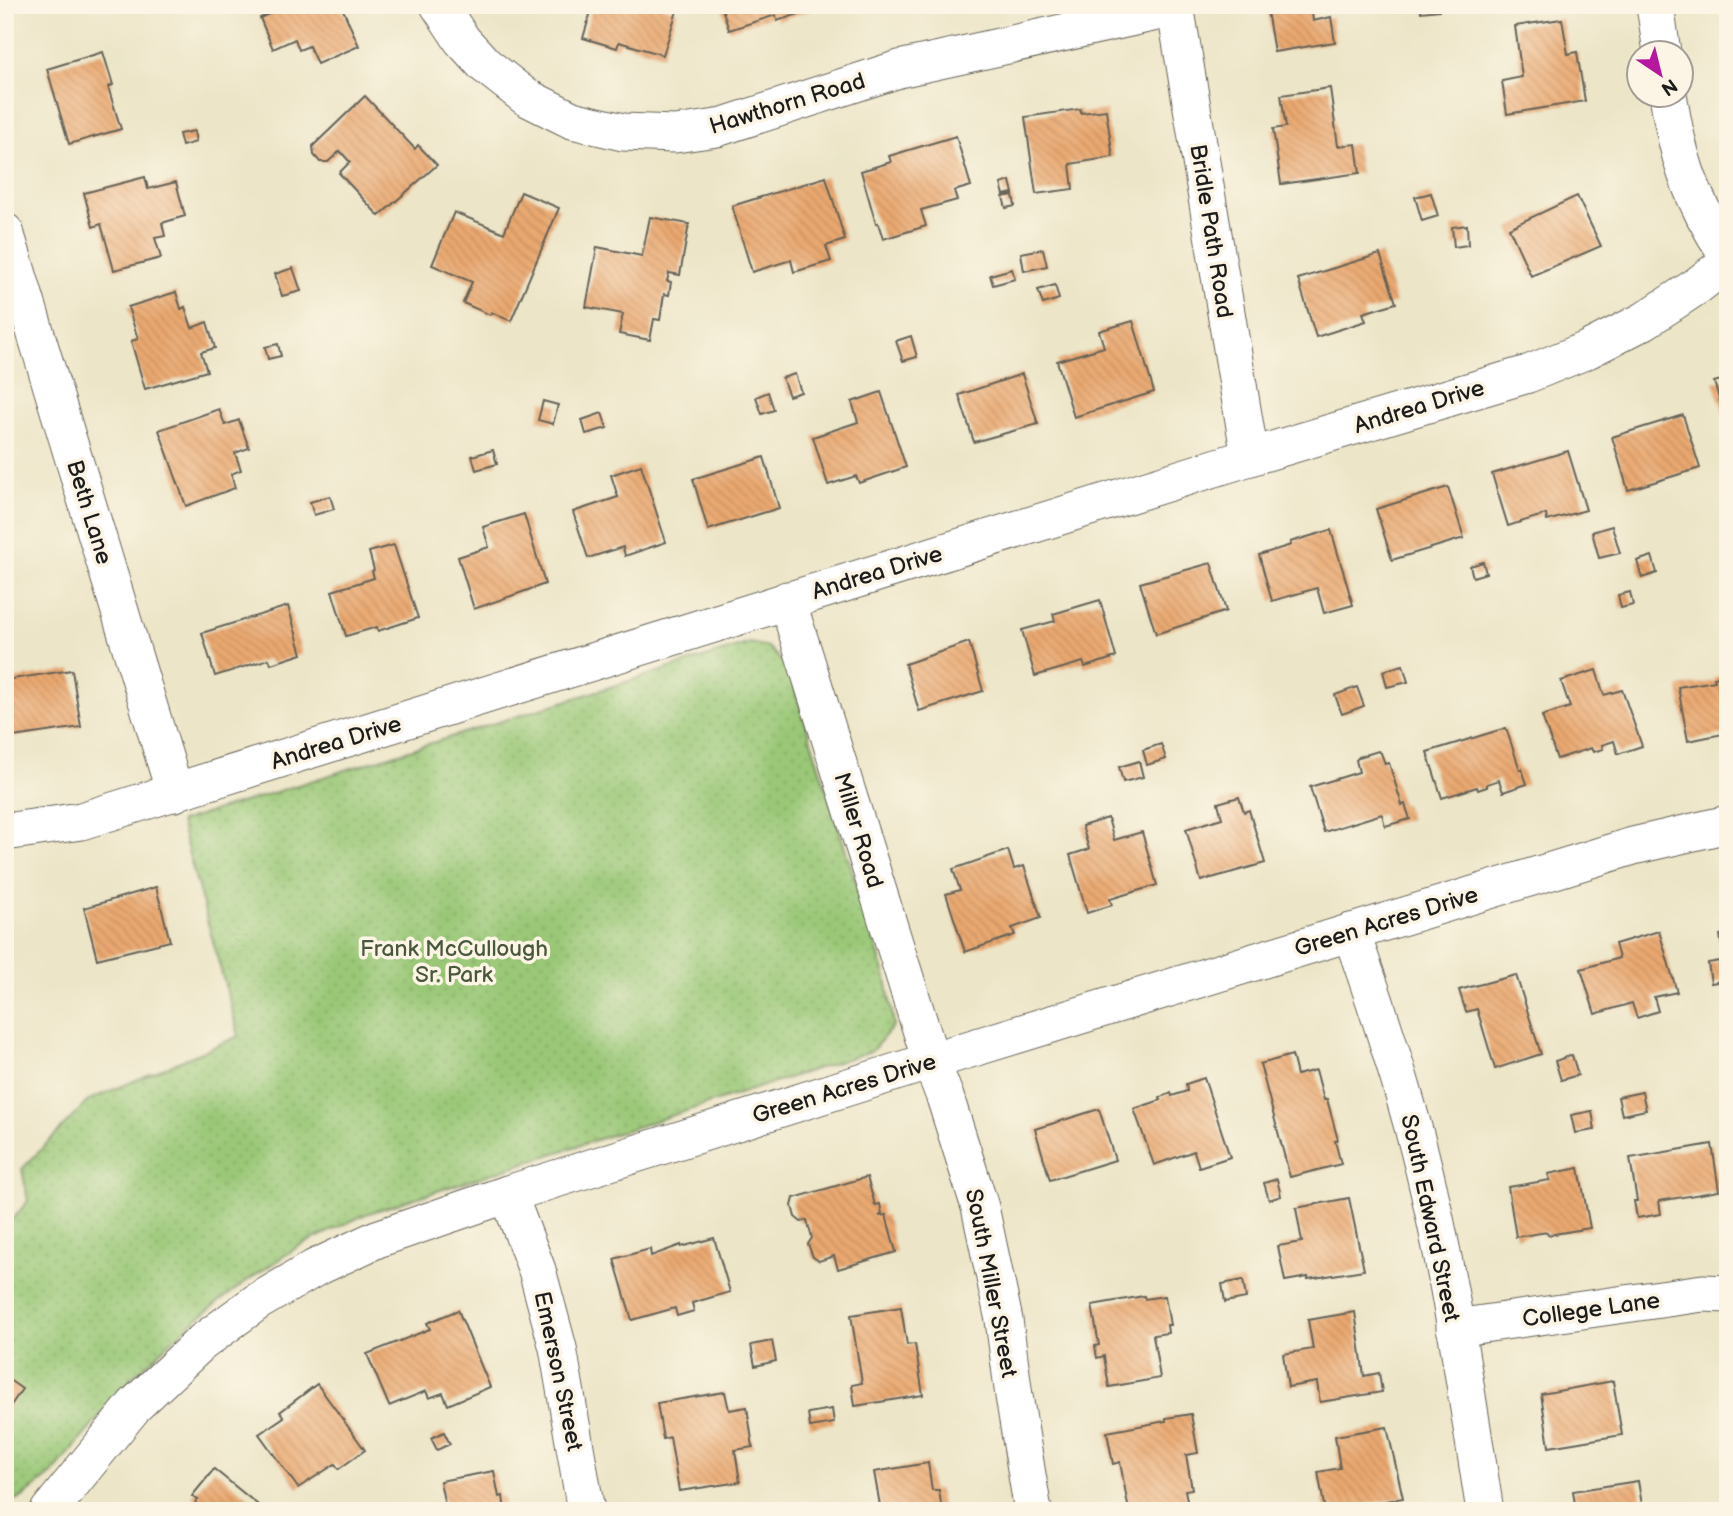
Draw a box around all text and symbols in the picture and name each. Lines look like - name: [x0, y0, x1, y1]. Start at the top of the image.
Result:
- north arrow: [1624, 38, 1694, 108]
- street label: Hawthorn Road: [706, 67, 869, 141]
- text: N: [1656, 73, 1681, 100]
- street label: Bridle Path Road: [1183, 142, 1239, 320]
- street label: Andrea Drive: [1351, 374, 1488, 440]
- street label: Beth Lane: [60, 457, 118, 568]
- street label: Andrea Drive: [809, 540, 946, 606]
- street label: Andrea Drive: [268, 710, 405, 776]
- street label: Miller Road: [827, 769, 889, 891]
- street label: Green Acres Drive: [1291, 881, 1481, 963]
- park label: Frank McCullough Sr. Park: [360, 935, 548, 989]
- street label: Green Acres Drive: [749, 1048, 939, 1130]
- street label: South Edward Street: [1394, 1112, 1466, 1324]
- street label: South Miller Street: [959, 1186, 1023, 1380]
- street label: College Lane: [1521, 1286, 1662, 1333]
- street label: Emerson Street: [527, 1289, 589, 1454]

